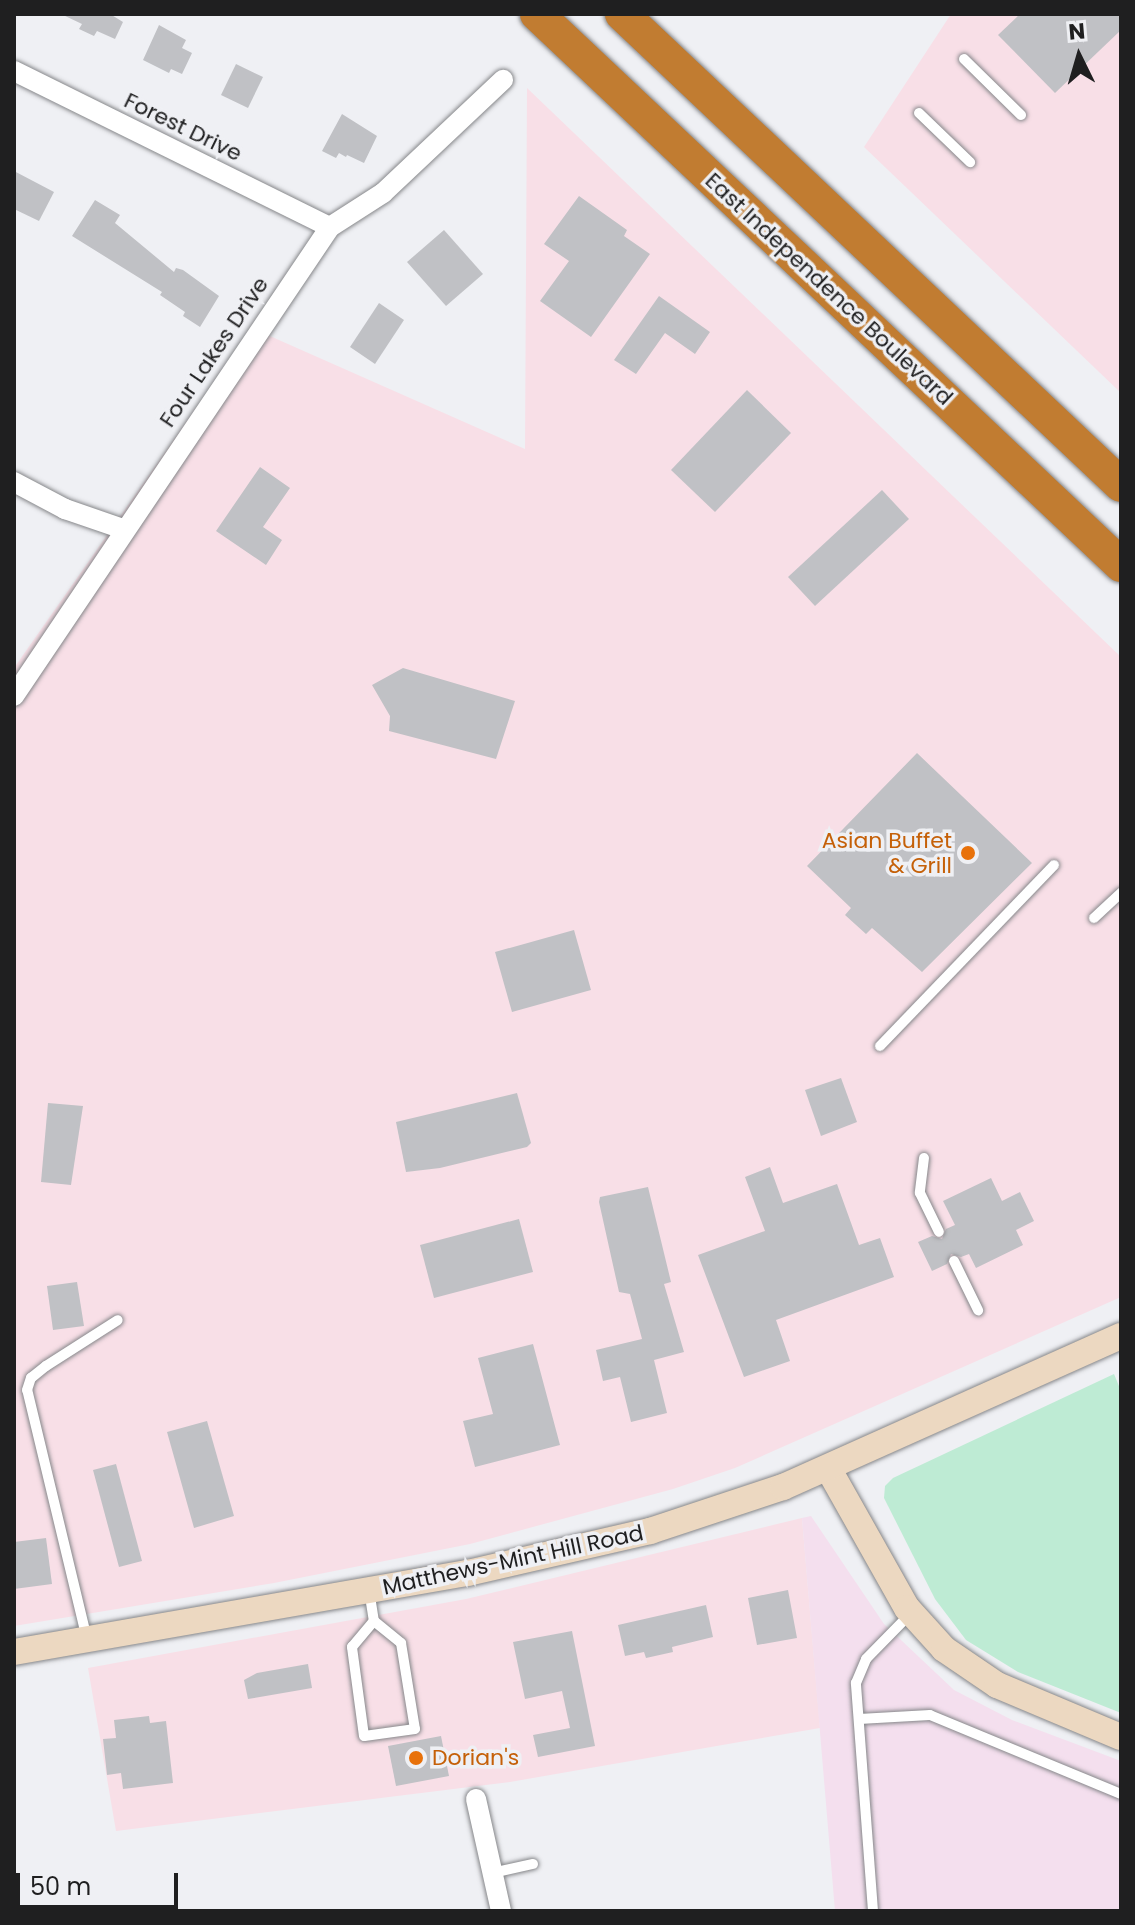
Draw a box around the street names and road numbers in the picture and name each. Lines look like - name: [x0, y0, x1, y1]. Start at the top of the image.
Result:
- street label: Forest Drive: [120, 87, 246, 167]
- street label: East Independence Boulevard: [700, 167, 958, 411]
- street label: Four Lakes Drive: [154, 272, 274, 432]
- street label: Matthews-Mint Hill Road: [380, 1519, 646, 1601]

